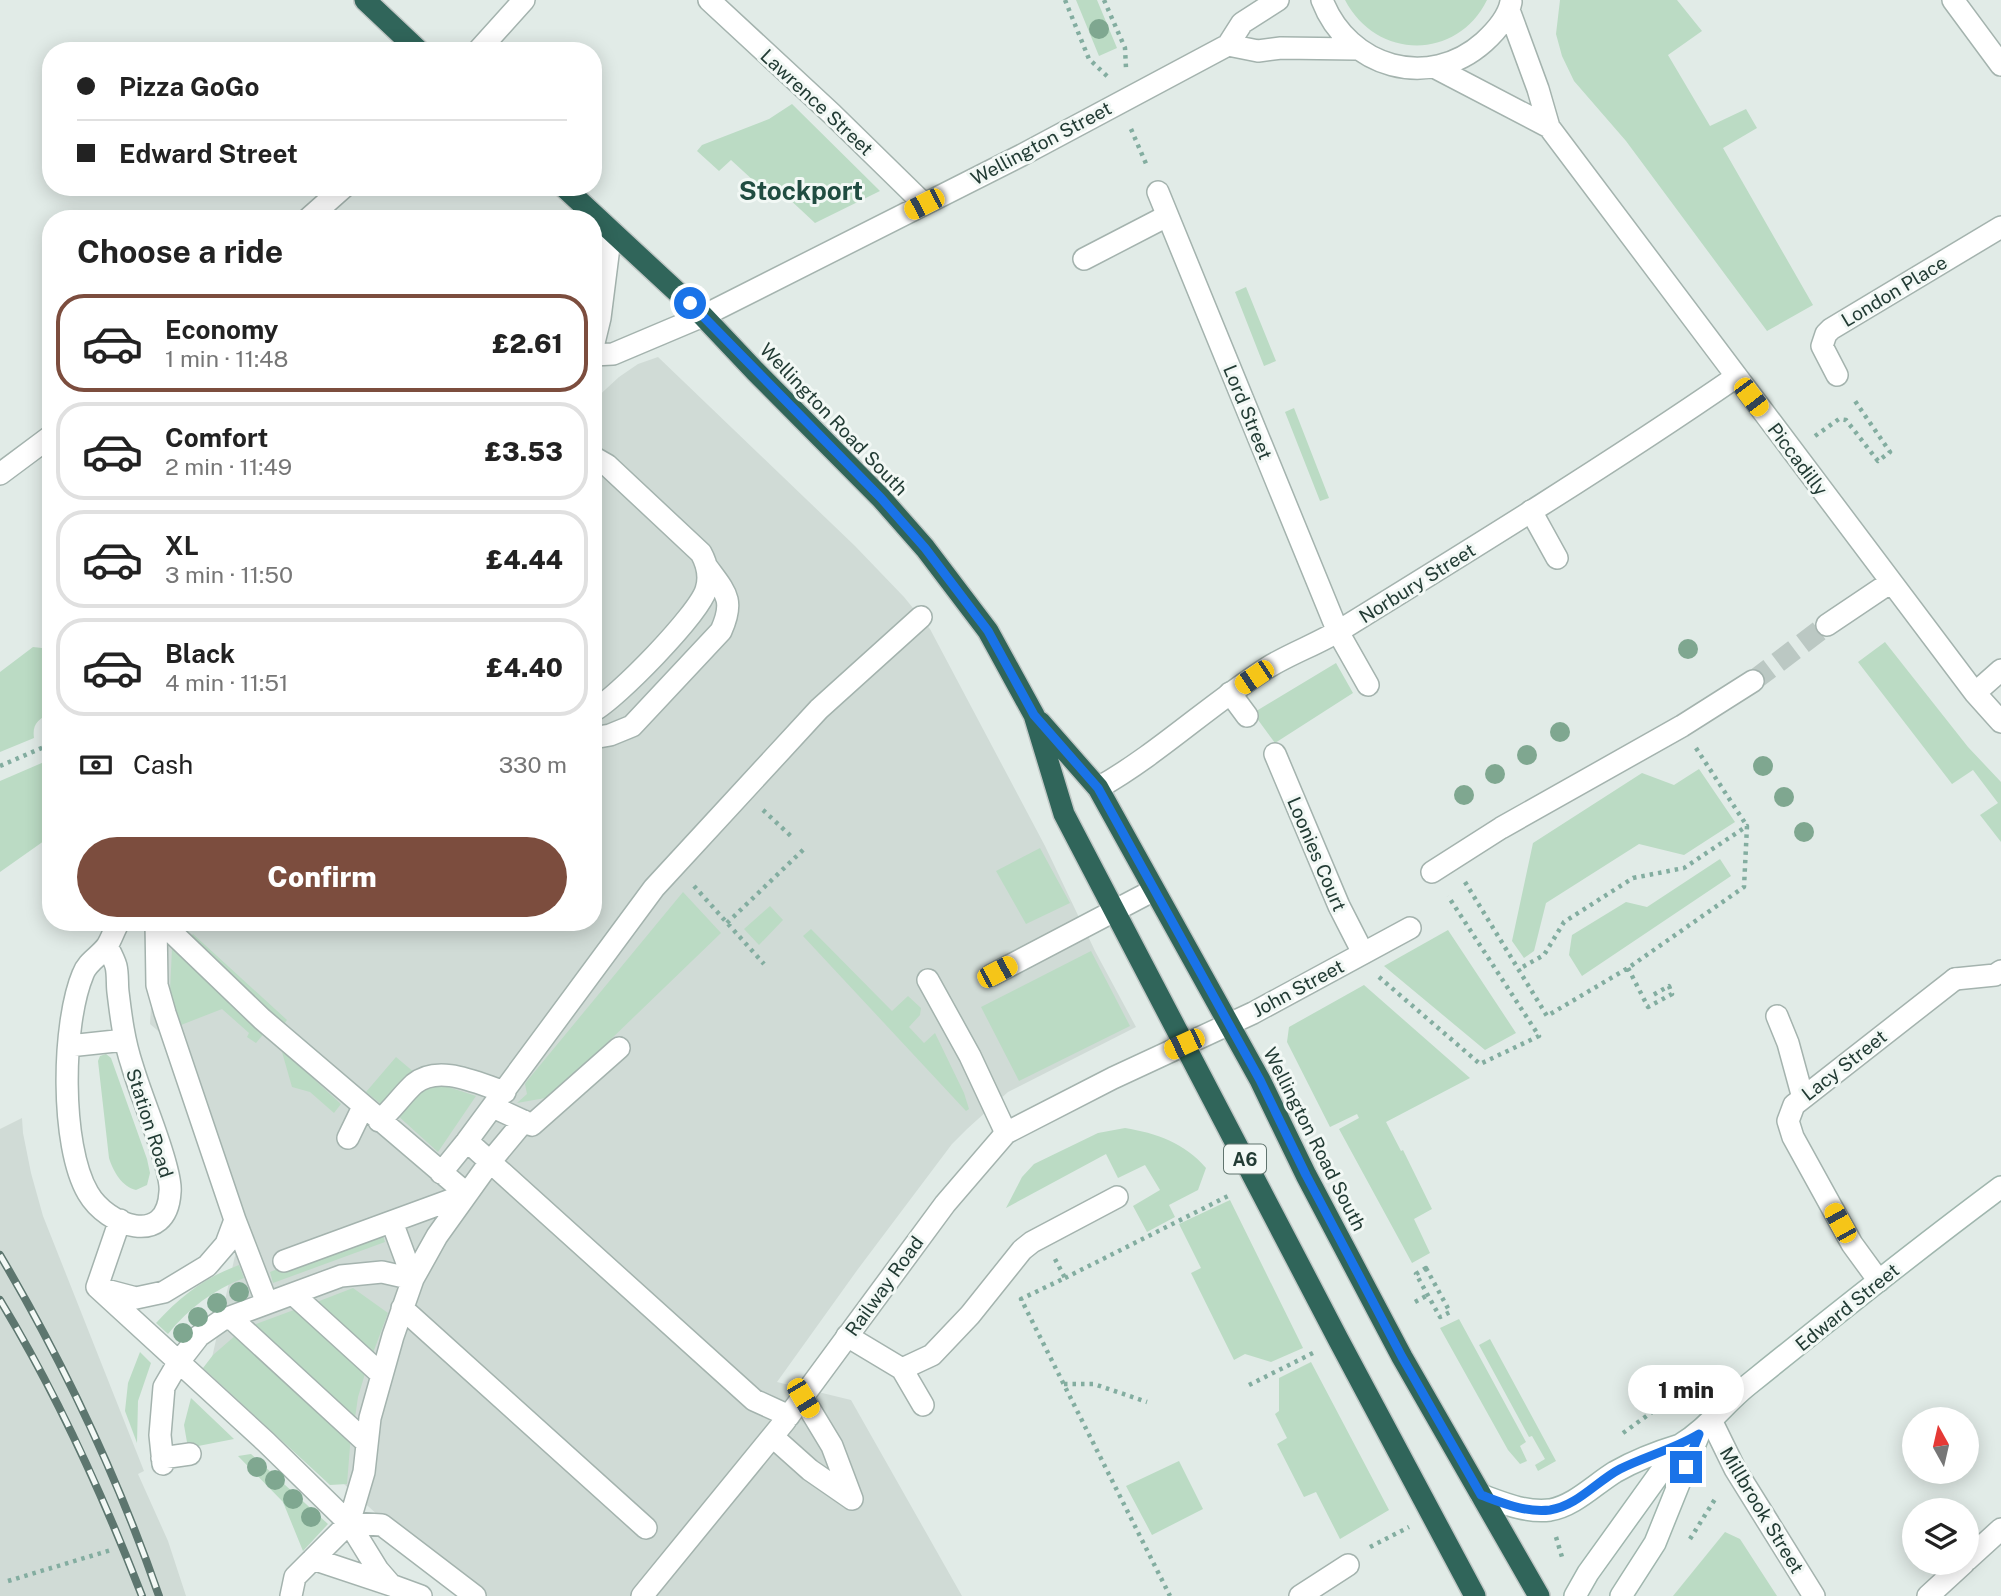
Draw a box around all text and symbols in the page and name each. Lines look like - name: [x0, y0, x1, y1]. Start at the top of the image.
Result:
- street label: Lawrence Street: [756, 44, 878, 160]
- text: Pizza GoGo: [119, 71, 259, 102]
- street label: Wellington Street: [967, 97, 1115, 189]
- text: Edward Street: [119, 138, 298, 169]
- district label: Stockport: [739, 175, 863, 206]
- car: [901, 185, 948, 223]
- text: Choose a ride: [77, 233, 283, 270]
- street label: London Place: [1837, 251, 1951, 331]
- route start: [674, 287, 706, 319]
- icon: car: [81, 312, 144, 375]
- text: Economy: [165, 314, 278, 345]
- text: £2.61: [492, 328, 563, 359]
- street label: Wellington Road South: [756, 338, 912, 500]
- text: 1 min · 11:48: [165, 345, 288, 372]
- street label: Lord Street: [1219, 361, 1277, 463]
- car: [1730, 374, 1773, 420]
- street label: Piccadilly: [1764, 418, 1832, 500]
- icon: car: [81, 420, 144, 483]
- text: Comfort: [165, 422, 268, 453]
- text: £3.53: [485, 436, 563, 467]
- text: 2 min · 11:49: [165, 453, 292, 480]
- icon: car: [81, 528, 144, 591]
- text: XL: [165, 530, 199, 561]
- street label: Norbury Street: [1355, 539, 1479, 627]
- text: £4.44: [486, 544, 563, 575]
- text: 3 min · 11:50: [165, 561, 293, 588]
- icon: car: [81, 636, 144, 699]
- text: Black: [165, 638, 235, 669]
- text: £4.40: [486, 652, 563, 683]
- car: [1231, 657, 1278, 697]
- text: 4 min · 11:51: [165, 669, 288, 696]
- icon: cash: [77, 746, 115, 784]
- text: Cash: [133, 749, 193, 780]
- text: 330 m: [499, 751, 567, 778]
- street label: Loonies Court: [1283, 794, 1351, 914]
- button: Confirm: [77, 837, 567, 917]
- car: [974, 953, 1021, 991]
- street label: John Street: [1249, 955, 1347, 1021]
- street label: Lacy Street: [1797, 1025, 1891, 1105]
- car: [1161, 1026, 1208, 1062]
- street label: Wellington Road South: [1259, 1044, 1371, 1234]
- street label: Station Road: [122, 1066, 178, 1180]
- road number: A6: [1224, 1144, 1266, 1174]
- car: [1821, 1200, 1860, 1246]
- street label: Railway Road: [840, 1232, 928, 1340]
- street label: Edward Street: [1791, 1259, 1903, 1355]
- callout: 1 min: [1628, 1366, 1744, 1414]
- car: [784, 1375, 823, 1421]
- text: 1 min: [1658, 1376, 1714, 1403]
- north arrow: [1902, 1407, 1979, 1484]
- map controls: [1902, 1407, 1979, 1575]
- street label: Millbrook Street: [1716, 1443, 1808, 1577]
- route end: [1670, 1451, 1702, 1483]
- button: layers: [1902, 1498, 1979, 1575]

